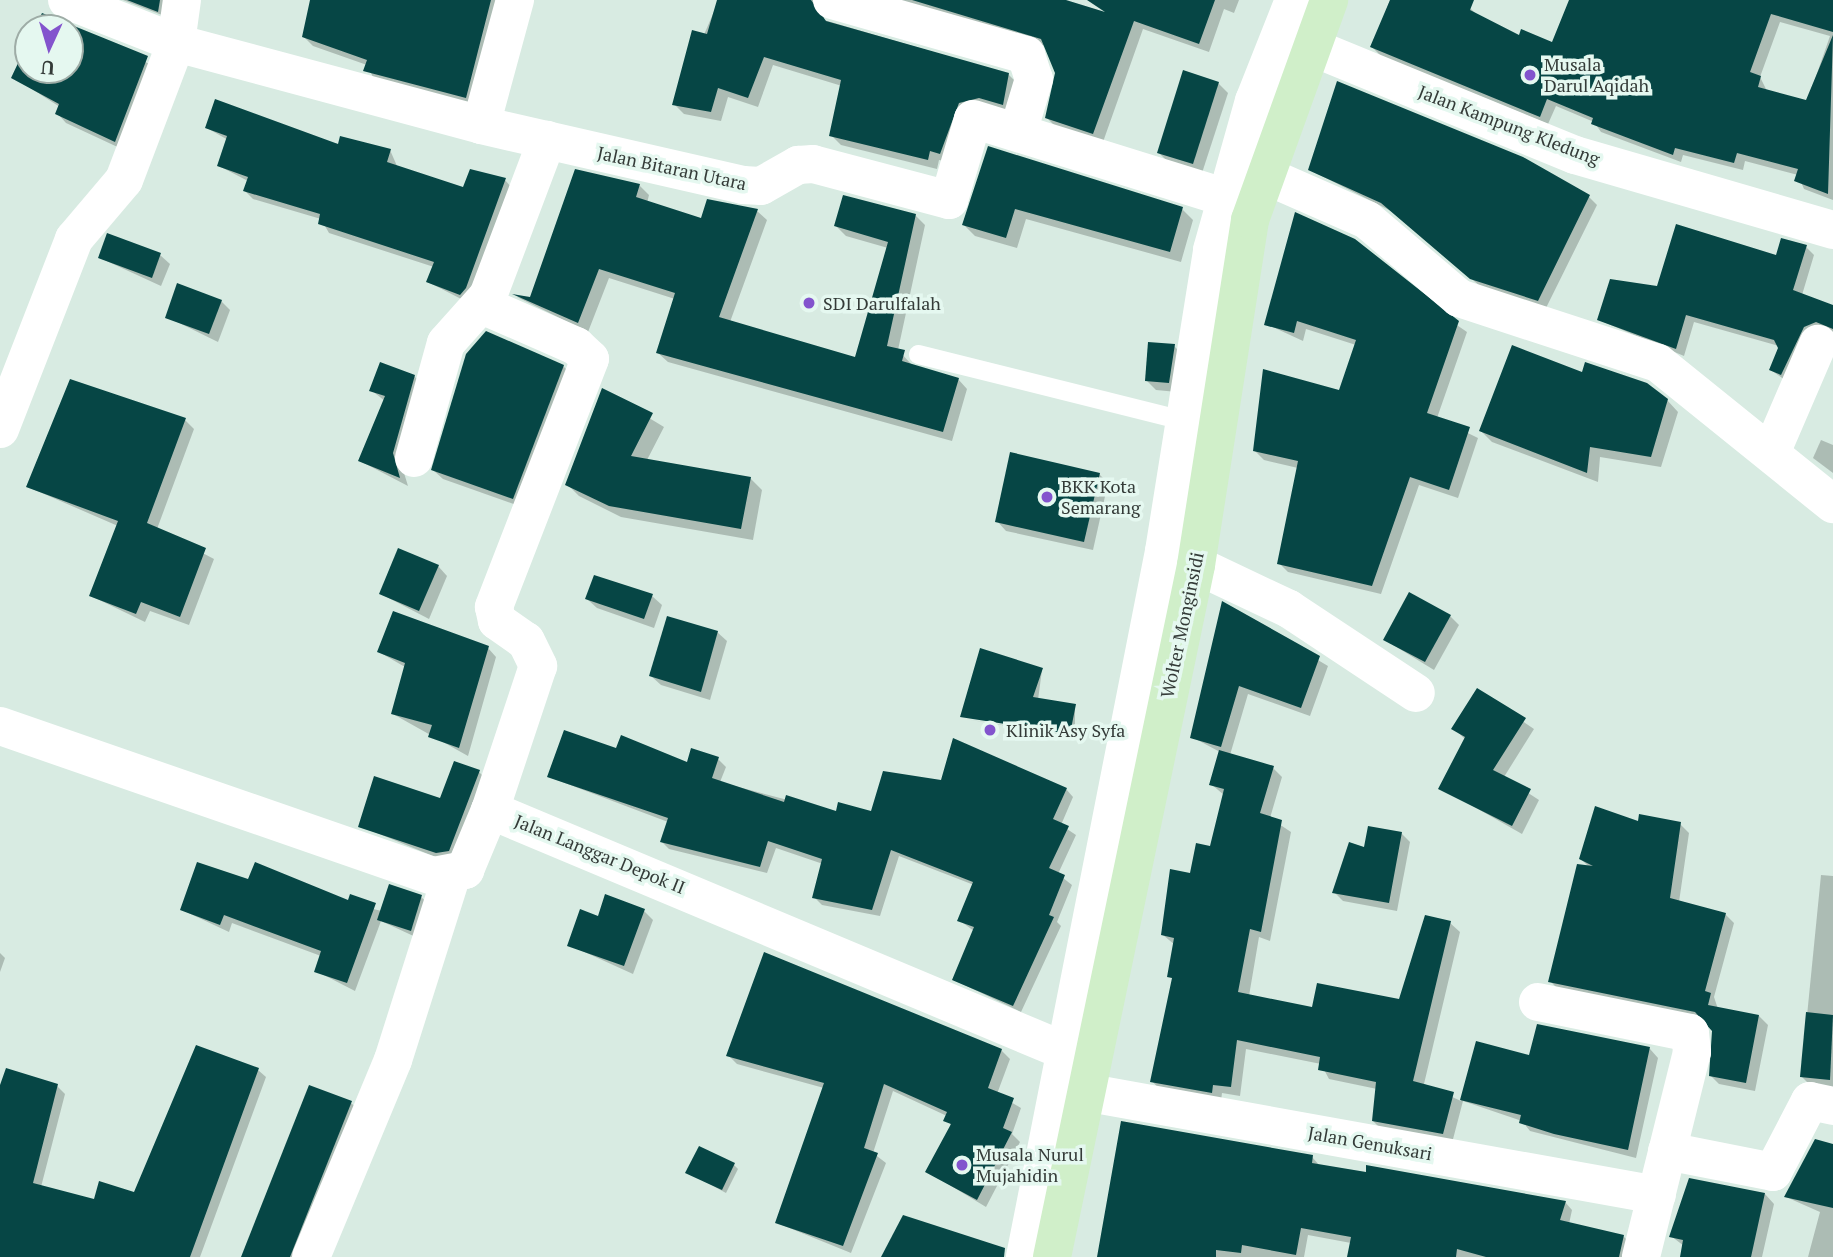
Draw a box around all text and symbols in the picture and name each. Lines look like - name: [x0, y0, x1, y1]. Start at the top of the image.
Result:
- north arrow: [14, 14, 84, 84]
- place label: Musala Darul Aqidah: [1544, 54, 1649, 96]
- text: U: [40, 56, 55, 81]
- marker: Musala Darul Aqidah: [1522, 67, 1538, 83]
- street label: Jalan Kampung Kledung: [1415, 80, 1603, 170]
- street label: Jalan Bitaran Utara: [595, 142, 749, 194]
- place label: SDI Darulfalah: [823, 292, 941, 314]
- marker: SDI Darulfalah: [801, 295, 817, 311]
- place label: BKK Kota Semarang: [1061, 476, 1140, 518]
- marker: BKK Kota Semarang: [1039, 489, 1055, 505]
- street label: Wolter Monginsidi: [1156, 550, 1208, 700]
- place label: Klinik Asy Syfa: [1006, 719, 1126, 741]
- marker: Klinik Asy Syfa: [980, 720, 1000, 740]
- street label: Jalan Langgar Depok II: [512, 810, 688, 898]
- street label: Jalan Genuksari: [1306, 1121, 1434, 1165]
- place label: Musala Nurul Mujahidin: [976, 1144, 1084, 1186]
- marker: Musala Nurul Mujahidin: [954, 1157, 970, 1173]

